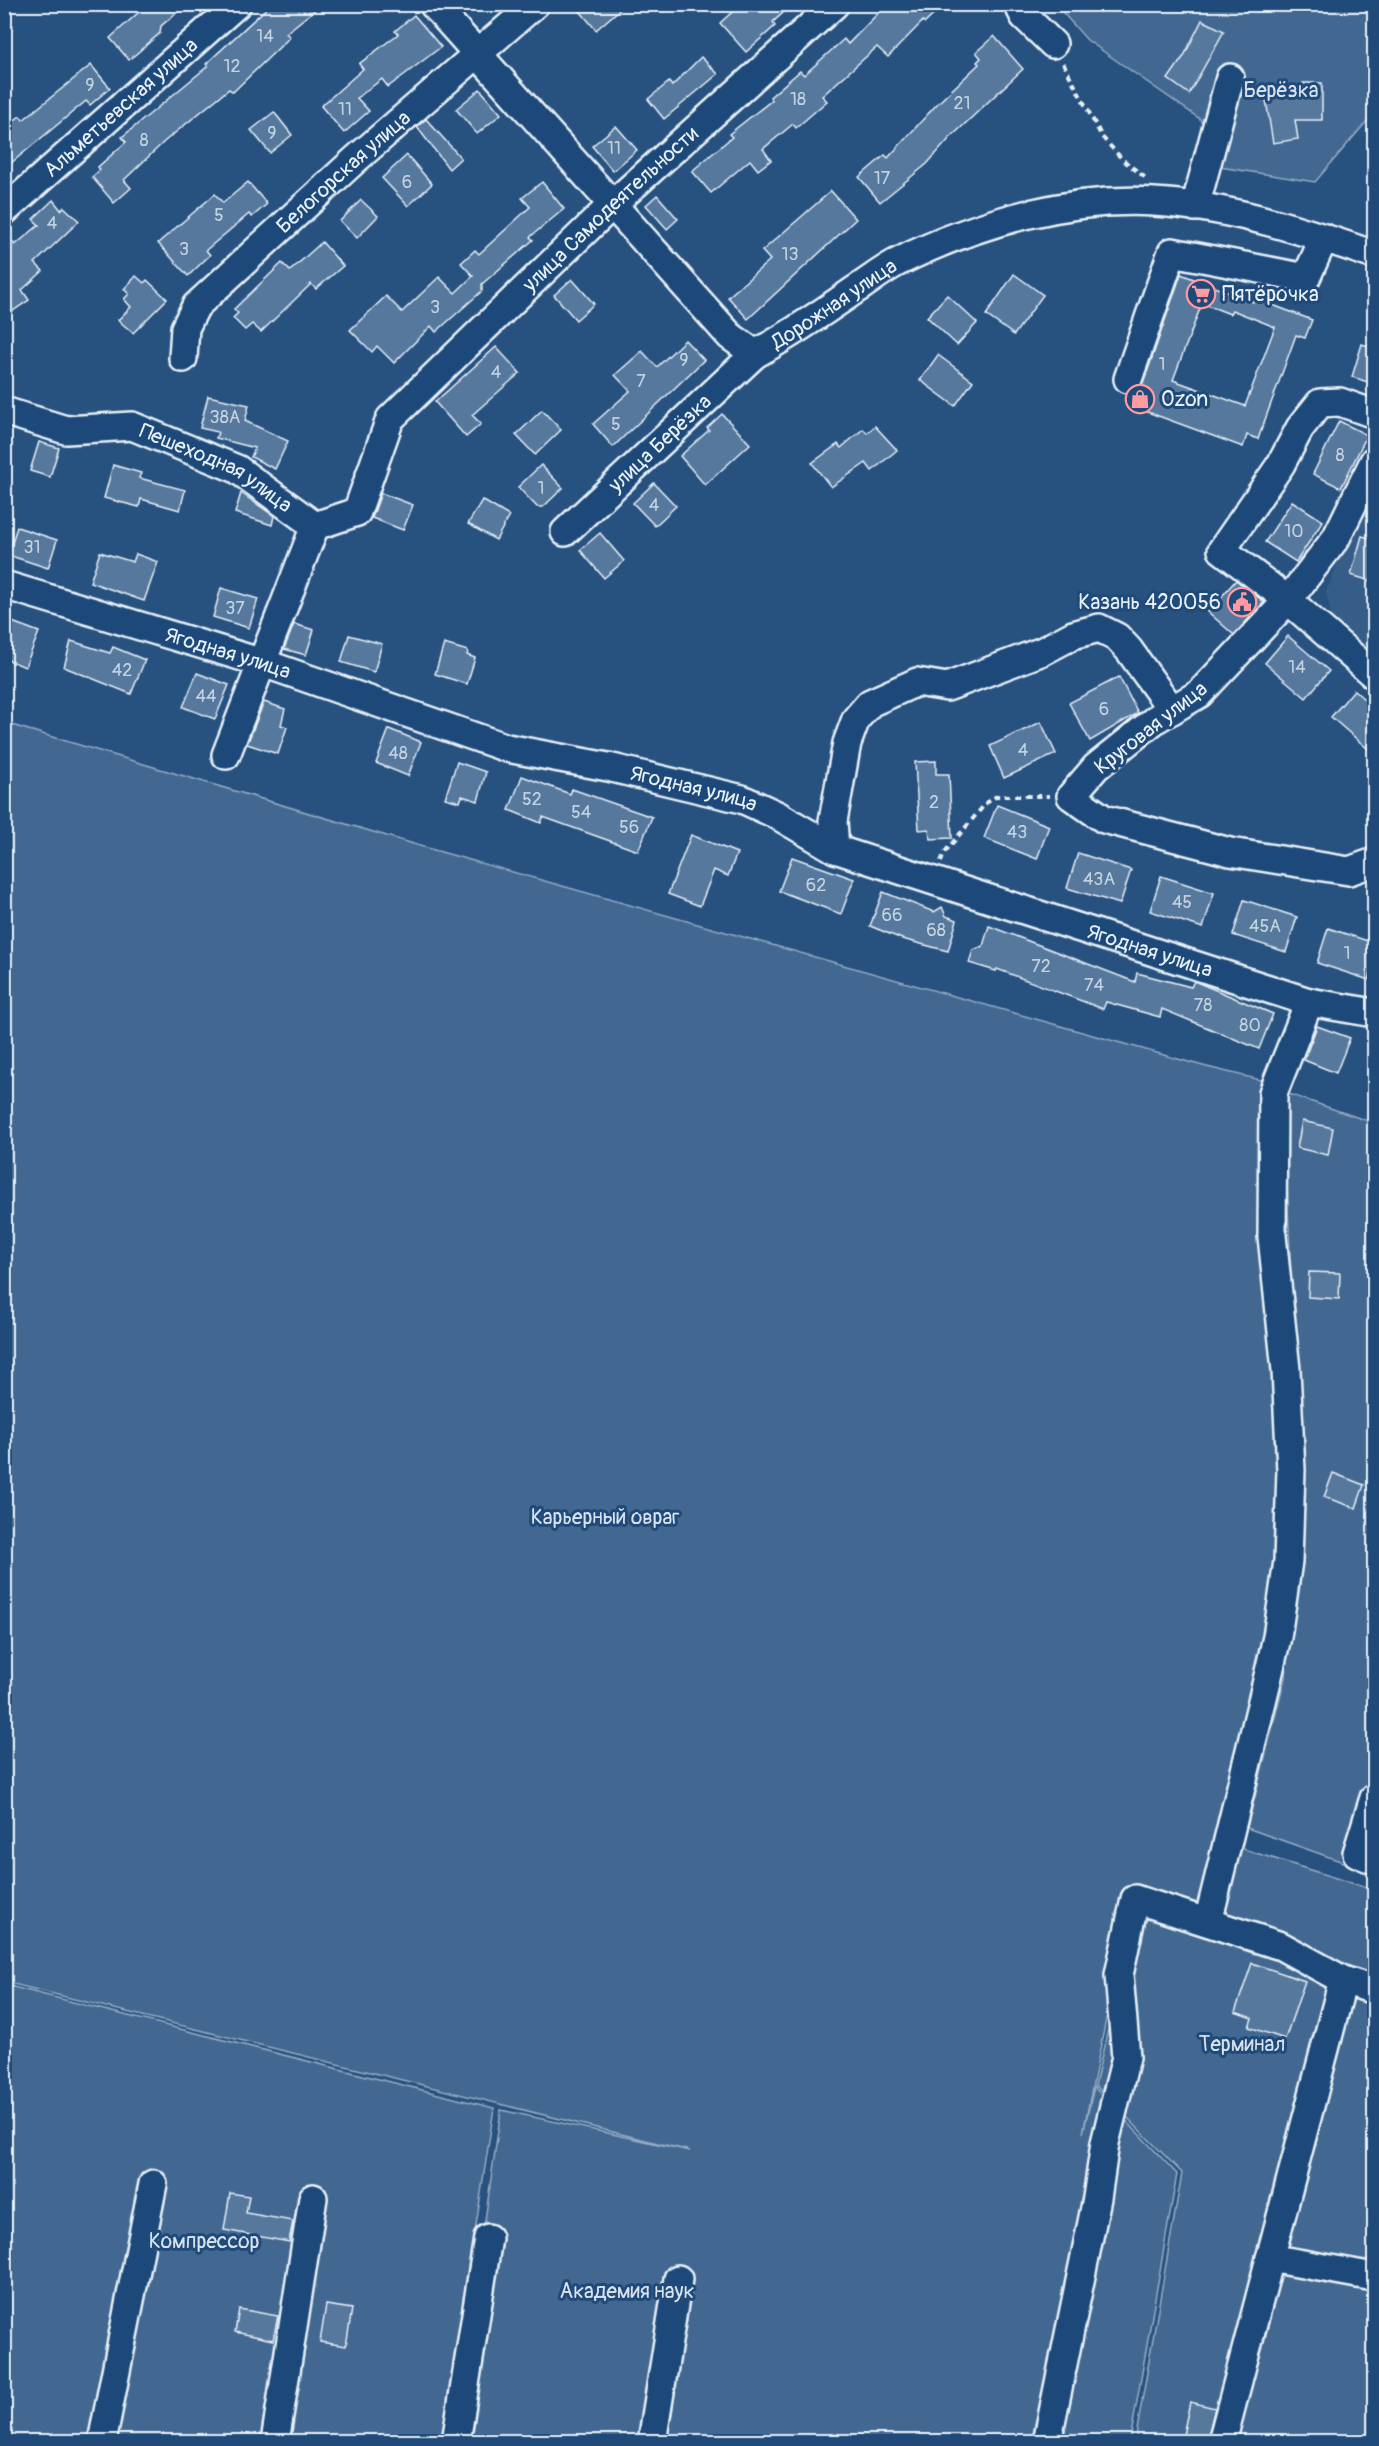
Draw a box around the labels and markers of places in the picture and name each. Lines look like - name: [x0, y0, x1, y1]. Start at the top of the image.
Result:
- supermarket icon: Пятёрочка: [1185, 278, 1217, 310]
- place label: Пятёрочка: [1222, 281, 1319, 308]
- shop icon: Ozon: [1124, 383, 1156, 415]
- place label: Ozon: [1161, 386, 1208, 413]
- public building icon: Казань 420056: [1226, 586, 1258, 618]
- place label: Казань 420056: [1078, 589, 1221, 616]

